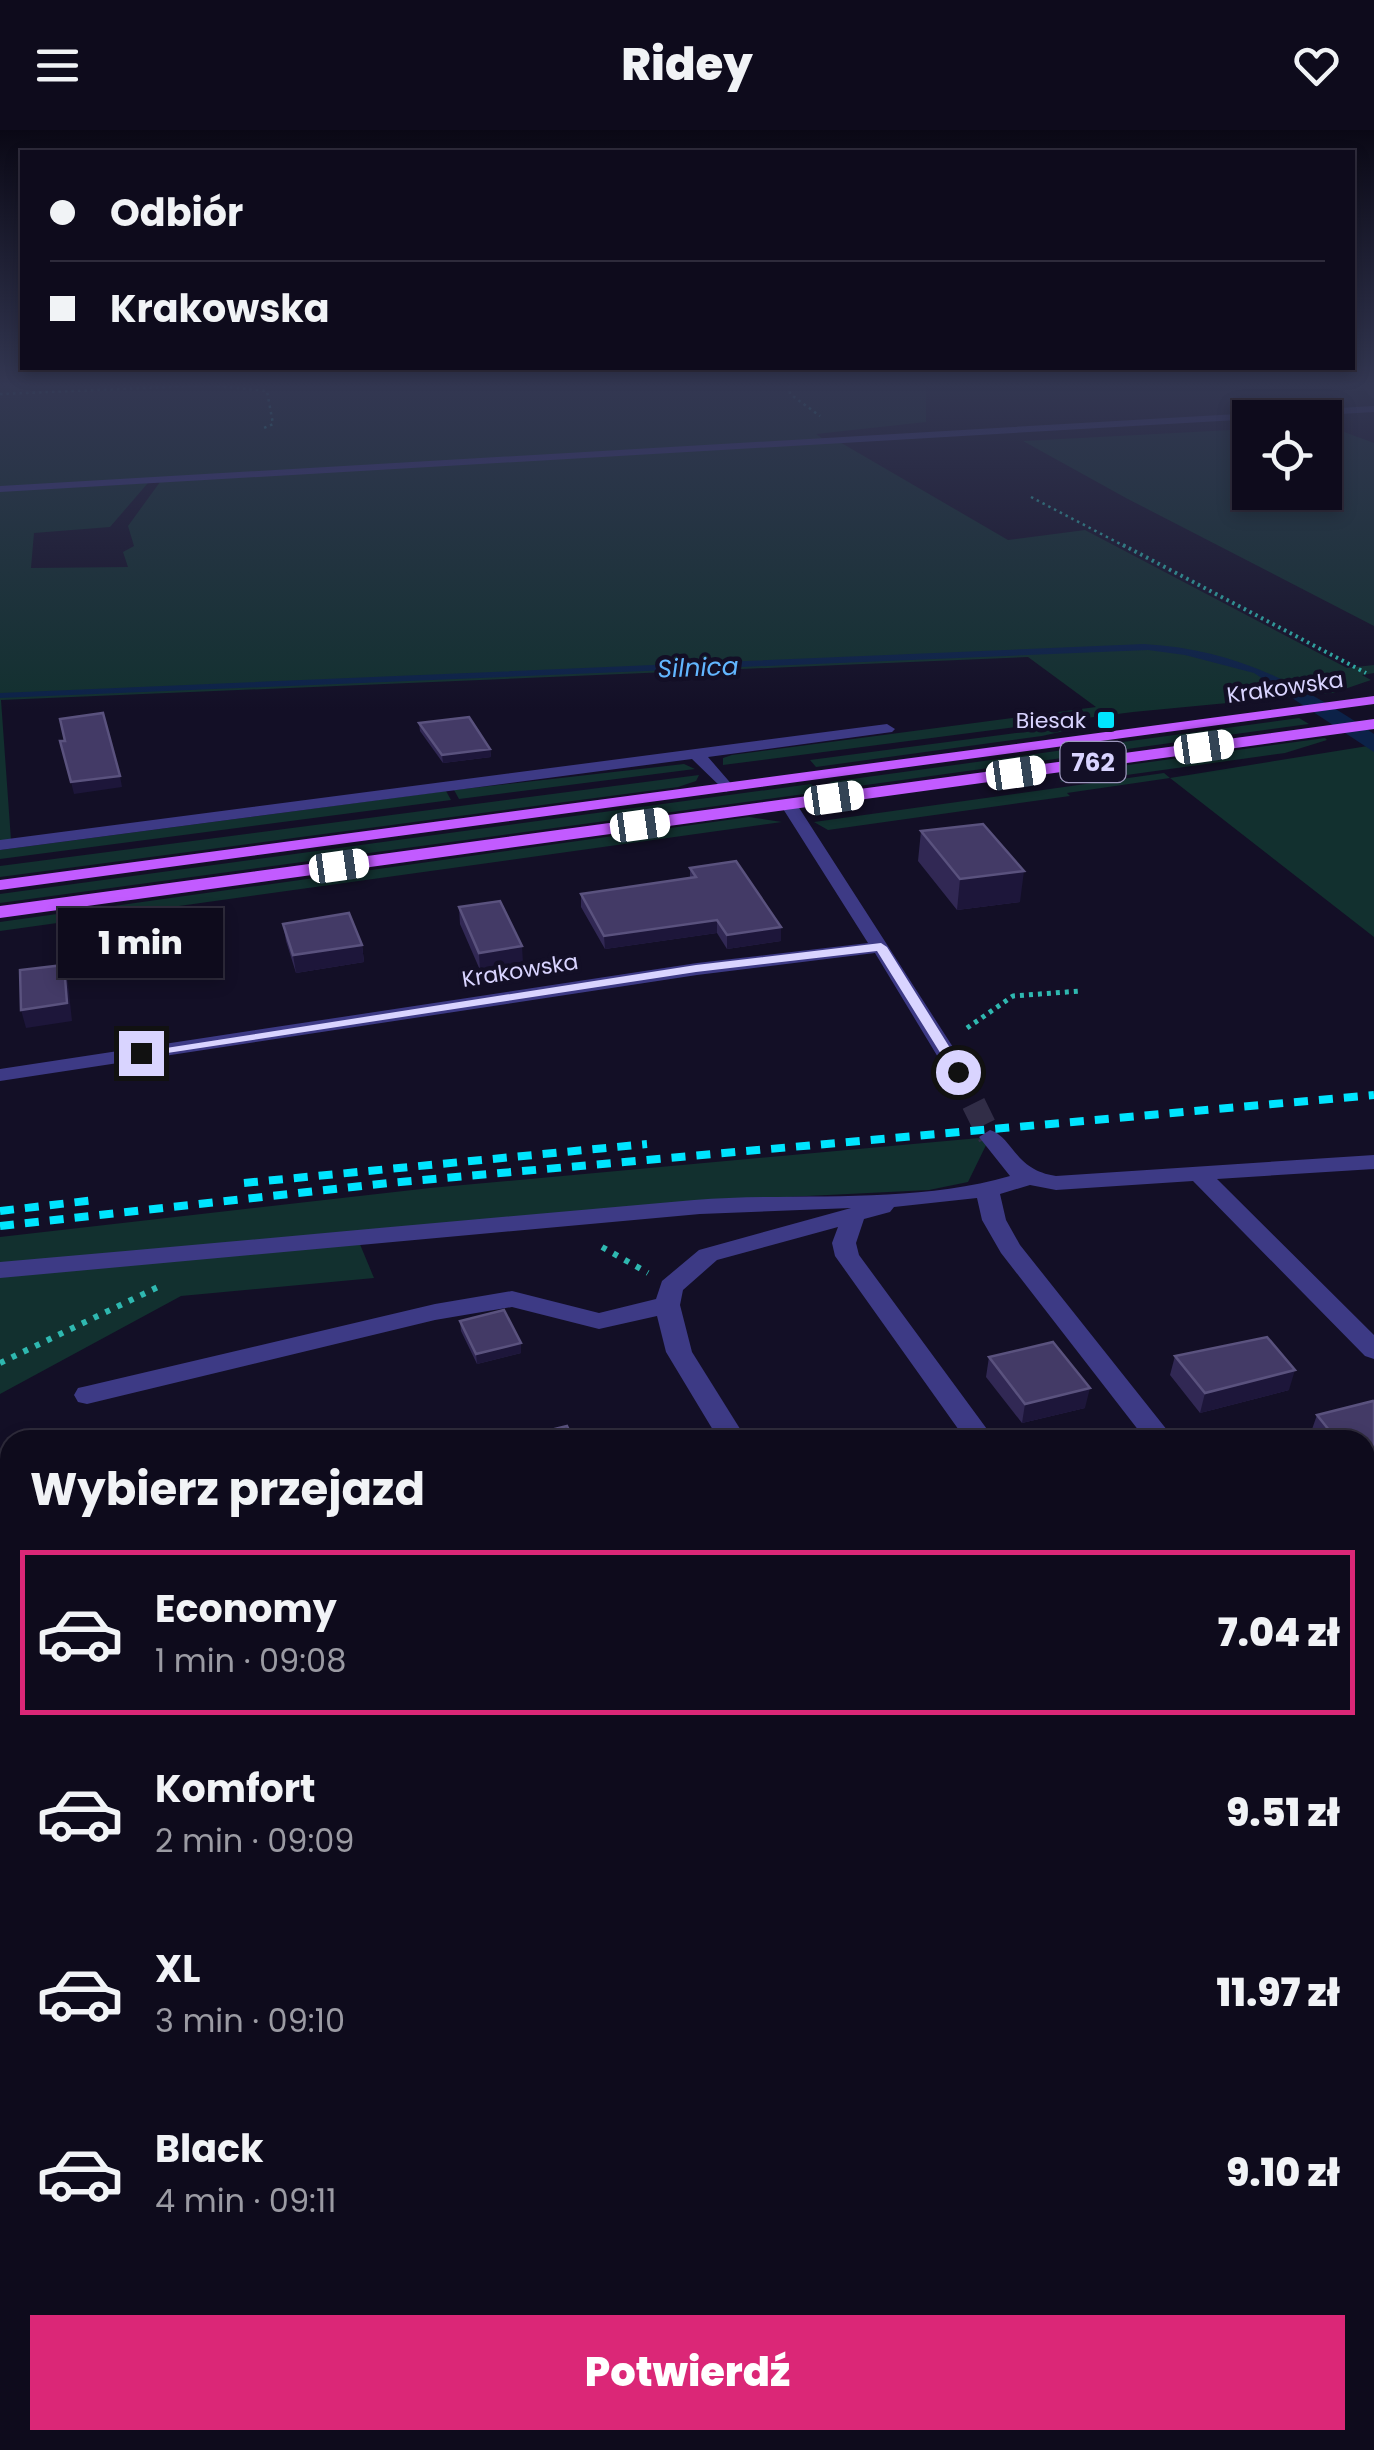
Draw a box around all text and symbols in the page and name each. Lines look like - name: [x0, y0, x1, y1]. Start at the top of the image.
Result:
- text: Ridey: [621, 33, 753, 96]
- icon: menu: [30, 38, 85, 93]
- icon: heart: [1289, 38, 1344, 93]
- text: Odbiór: [110, 186, 243, 239]
- text: Krakowska: [110, 282, 330, 335]
- map controls: [1232, 400, 1342, 510]
- button: locate: [1232, 400, 1342, 510]
- water label: Silnica: [657, 649, 739, 686]
- street label: Krakowska: [1225, 664, 1345, 711]
- place label: Biesak: [1016, 705, 1087, 736]
- marker: Biesak: [1095, 709, 1117, 731]
- car: [1172, 728, 1236, 766]
- road number: 762: [1060, 742, 1126, 782]
- car: [984, 754, 1048, 792]
- car: [802, 779, 866, 817]
- car: [608, 806, 672, 844]
- car: [307, 847, 371, 885]
- callout: 1 min: [58, 908, 224, 978]
- text: 1 min: [98, 920, 183, 965]
- street label: Krakowska: [460, 946, 580, 995]
- route end: [119, 1031, 164, 1076]
- route start: [936, 1050, 981, 1095]
- text: Wybierz przejazd: [30, 1458, 425, 1521]
- text: Economy: [155, 1582, 337, 1635]
- icon: car: [35, 1588, 125, 1678]
- text: 7.04 zł: [1218, 1606, 1340, 1659]
- text: 1 min · 09:08: [155, 1638, 346, 1683]
- text: Komfort: [155, 1762, 316, 1815]
- icon: car: [35, 1768, 125, 1858]
- text: 9.51 zł: [1226, 1786, 1340, 1839]
- text: 2 min · 09:09: [155, 1818, 354, 1863]
- text: XL: [155, 1942, 200, 1995]
- icon: car: [35, 1948, 125, 2038]
- text: 11.97 zł: [1217, 1966, 1340, 2019]
- text: 3 min · 09:10: [155, 1998, 345, 2043]
- text: Black: [155, 2122, 264, 2175]
- icon: car: [35, 2128, 125, 2218]
- text: 9.10 zł: [1226, 2146, 1340, 2199]
- text: 4 min · 09:11: [155, 2178, 336, 2223]
- button: Potwierdź: [30, 2315, 1345, 2430]

